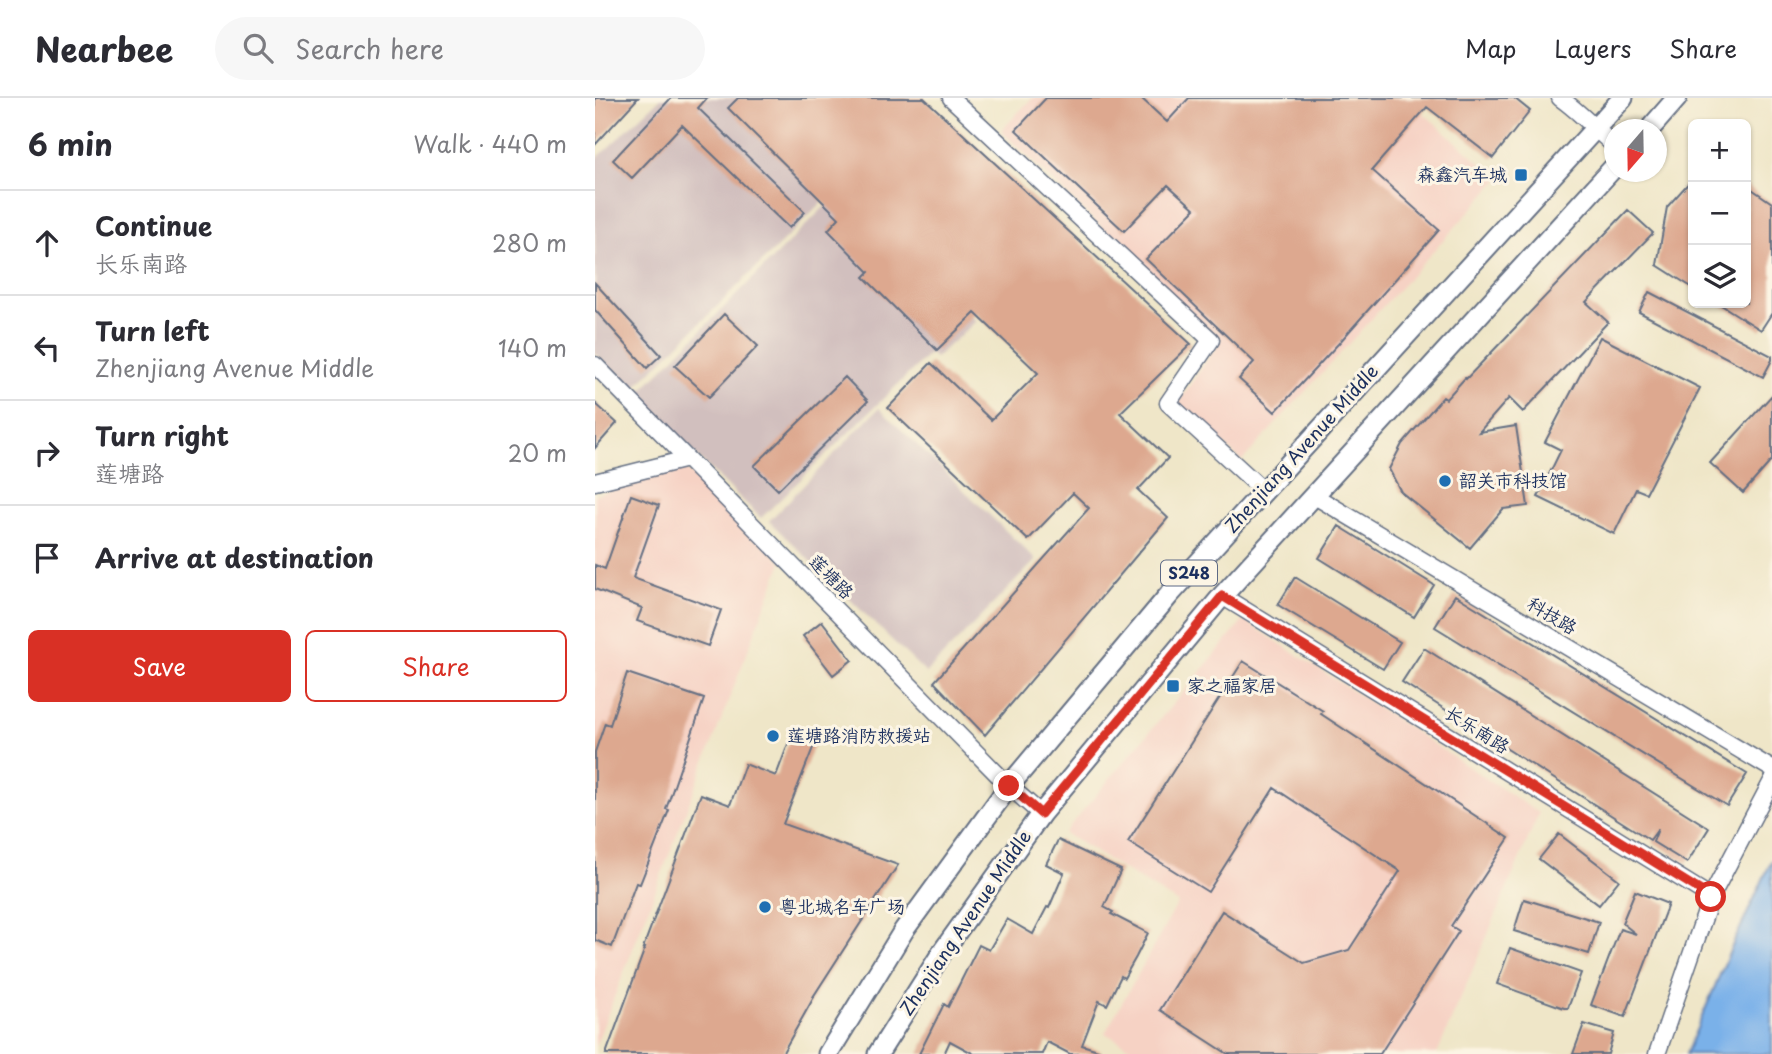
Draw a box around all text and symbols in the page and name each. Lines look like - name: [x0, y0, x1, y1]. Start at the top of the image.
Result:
- search box: [215, 17, 705, 80]
- text: Nearbee: [35, 23, 173, 73]
- icon: search: [239, 29, 277, 67]
- text: Search here: [295, 29, 444, 68]
- text: Map: [1465, 30, 1516, 66]
- text: Layers: [1554, 30, 1631, 66]
- text: Share: [1669, 30, 1737, 66]
- north arrow: [1604, 119, 1667, 182]
- map controls: [1688, 119, 1751, 308]
- button: +: [1688, 119, 1751, 182]
- text: 6 min: [28, 121, 113, 166]
- text: Walk · 440 m: [414, 126, 567, 161]
- place label: 森鑫汽车城: [1417, 160, 1507, 187]
- marker: 森鑫汽车城: [1513, 167, 1529, 183]
- button: −: [1688, 182, 1751, 245]
- text: Continue: [95, 206, 212, 245]
- icon: ahead: [28, 224, 66, 262]
- text: 280 m: [492, 225, 567, 260]
- text: 长乐南路: [95, 245, 187, 280]
- button: layers: [1688, 245, 1751, 308]
- text: Turn left: [95, 311, 210, 350]
- icon: left: [28, 329, 66, 367]
- text: 140 m: [498, 330, 567, 365]
- text: Zhenjiang Avenue Middle: [95, 350, 374, 385]
- street label: Zhenjiang Avenue Middle: [1218, 358, 1384, 538]
- text: Turn right: [95, 416, 229, 455]
- icon: right: [28, 434, 66, 472]
- text: 20 m: [508, 435, 567, 470]
- text: 莲塘路: [95, 455, 164, 490]
- place label: 韶关市科技馆: [1459, 466, 1567, 493]
- marker: 韶关市科技馆: [1437, 473, 1453, 489]
- text: Arrive at destination: [95, 538, 374, 577]
- icon: arrive: [28, 539, 66, 577]
- street label: 莲塘路: [803, 547, 861, 605]
- road number: S248: [1161, 560, 1217, 586]
- street label: 科技路: [1523, 589, 1583, 640]
- button: Save: [28, 630, 291, 702]
- button: Share: [305, 630, 567, 702]
- place label: 家之福家居: [1187, 671, 1277, 698]
- marker: 家之福家居: [1165, 678, 1181, 694]
- street label: 长乐南路: [1440, 698, 1515, 759]
- place label: 莲塘路消防救援站: [787, 721, 931, 748]
- marker: 莲塘路消防救援站: [765, 728, 781, 744]
- route end: [993, 770, 1024, 801]
- street label: Zhenjiang Avenue Middle: [892, 824, 1037, 1020]
- route start: [1695, 881, 1726, 912]
- place label: 粤北城名车广场: [779, 892, 905, 919]
- marker: 粤北城名车广场: [757, 899, 773, 915]

